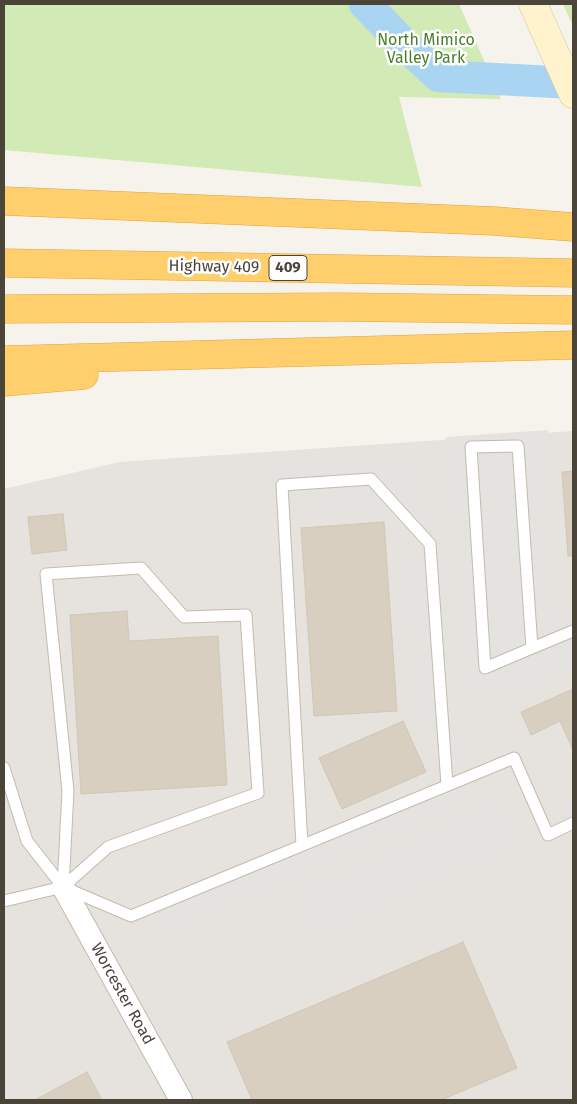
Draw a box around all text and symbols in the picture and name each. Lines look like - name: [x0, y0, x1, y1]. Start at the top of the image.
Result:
- park label: North Mimico Valley Park: [377, 31, 475, 69]
- road number: 409: [269, 256, 307, 280]
- street label: Highway 409: [169, 257, 259, 277]
- street label: Worcester Road: [86, 940, 158, 1048]

